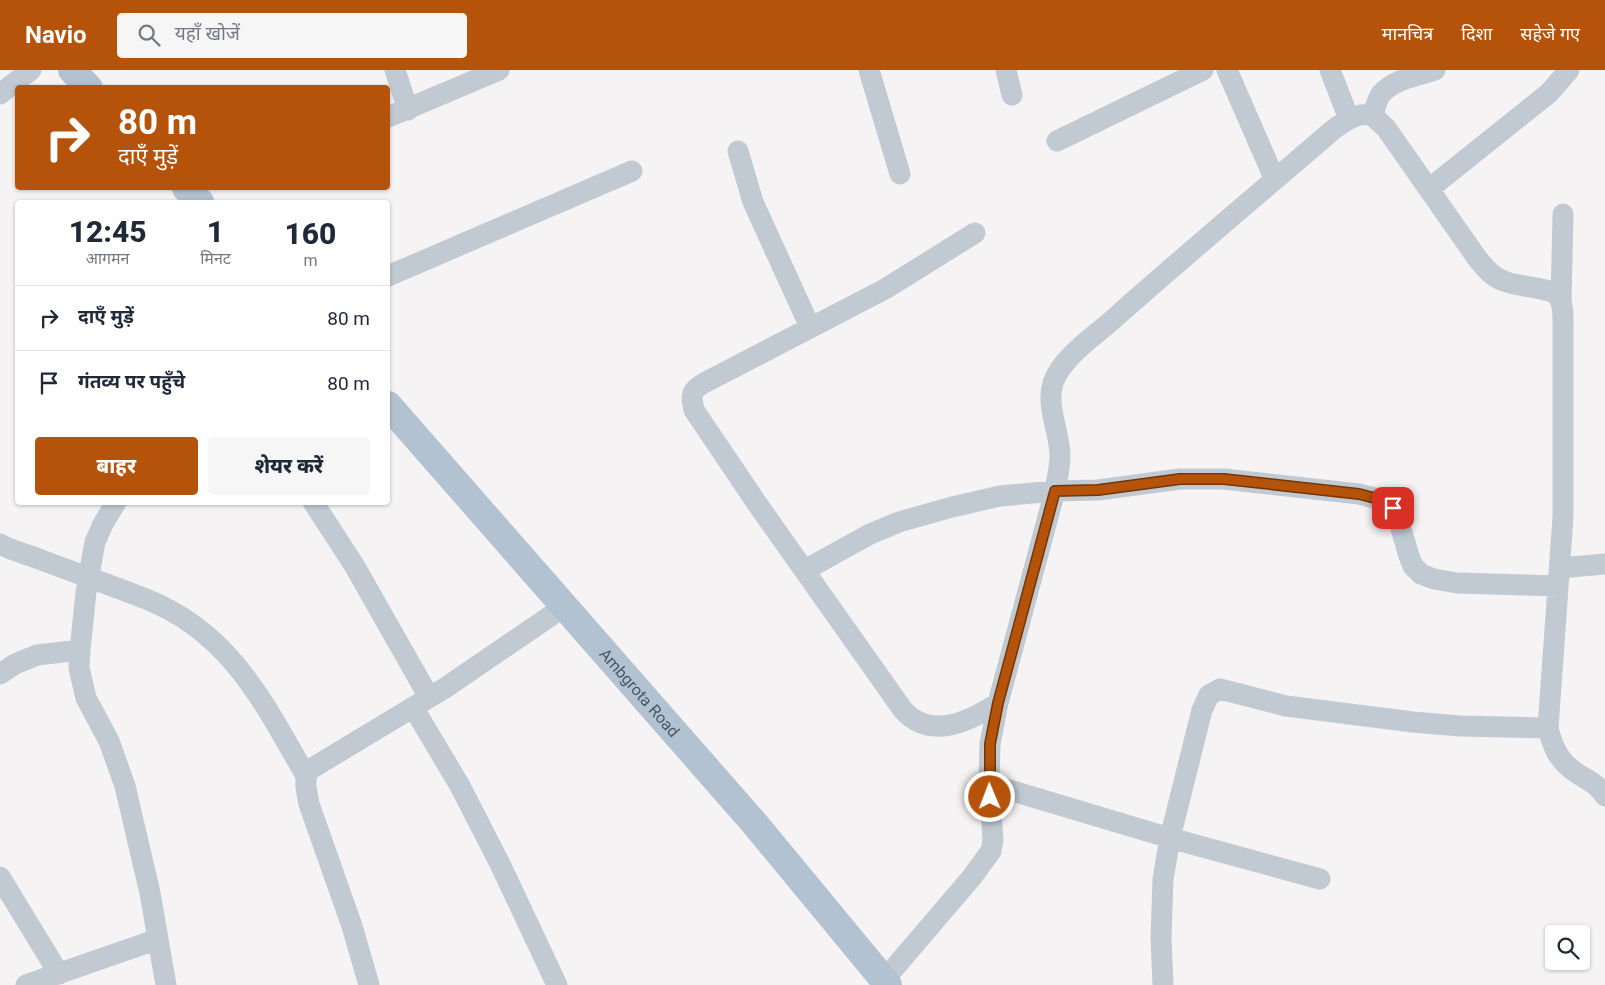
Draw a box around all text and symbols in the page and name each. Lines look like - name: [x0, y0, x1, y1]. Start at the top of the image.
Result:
- search box: [117, 13, 467, 58]
- text: Navio: [25, 21, 87, 49]
- icon: search: [135, 21, 163, 49]
- text: यहाँ खोजें: [175, 22, 240, 45]
- text: मानचित्र: [1382, 23, 1433, 44]
- text: दिशा: [1461, 23, 1492, 44]
- text: सहेजे गए: [1520, 23, 1580, 44]
- text: 80 m: [118, 102, 197, 143]
- icon: right: [35, 105, 100, 170]
- text: दाएँ मुड़ें: [118, 144, 178, 169]
- text: 12:45: [69, 214, 147, 249]
- text: 1: [207, 214, 224, 249]
- text: 160: [284, 216, 336, 251]
- text: आगमन: [86, 249, 130, 268]
- text: मिनट: [200, 249, 231, 268]
- text: m: [303, 251, 317, 270]
- icon: right: [35, 304, 63, 332]
- text: दाएँ मुड़ें: [78, 305, 134, 328]
- text: 80 m: [327, 307, 370, 330]
- icon: arrive: [35, 369, 63, 397]
- text: गंतव्य पर पहुँचे: [78, 370, 185, 393]
- text: 80 m: [327, 372, 370, 395]
- button: बाहर: [35, 437, 198, 495]
- button: शेयर करें: [208, 437, 370, 495]
- pin: [1372, 487, 1414, 529]
- icon: arrive: [1379, 494, 1407, 522]
- street label: Ambgrota Road: [596, 644, 684, 741]
- position arrow: [963, 770, 1015, 822]
- map controls: [1545, 925, 1590, 970]
- button: search: [1545, 925, 1590, 970]

